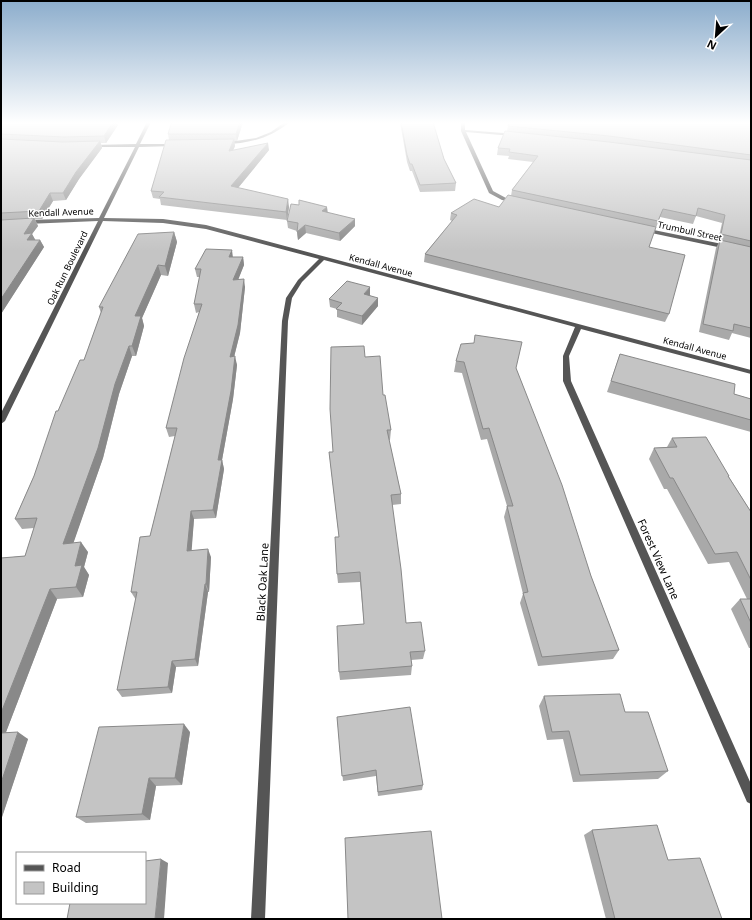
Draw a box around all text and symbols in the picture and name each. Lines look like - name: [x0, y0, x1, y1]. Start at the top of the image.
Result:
- north arrow: [696, 16, 736, 56]
- text: N: [704, 37, 719, 54]
- street label: Kendall Avenue: [28, 204, 94, 220]
- street label: Trumbull Street: [657, 218, 724, 244]
- street label: Oak Run Boulevard: [43, 229, 91, 307]
- street label: Kendall Avenue: [348, 250, 414, 280]
- street label: Kendall Avenue: [662, 333, 728, 363]
- street label: Forest View Lane: [634, 516, 684, 602]
- street label: Black Oak Lane: [252, 542, 272, 622]
- legend: [16, 852, 146, 904]
- text: Road: [52, 859, 81, 876]
- text: Building: [52, 879, 99, 896]

